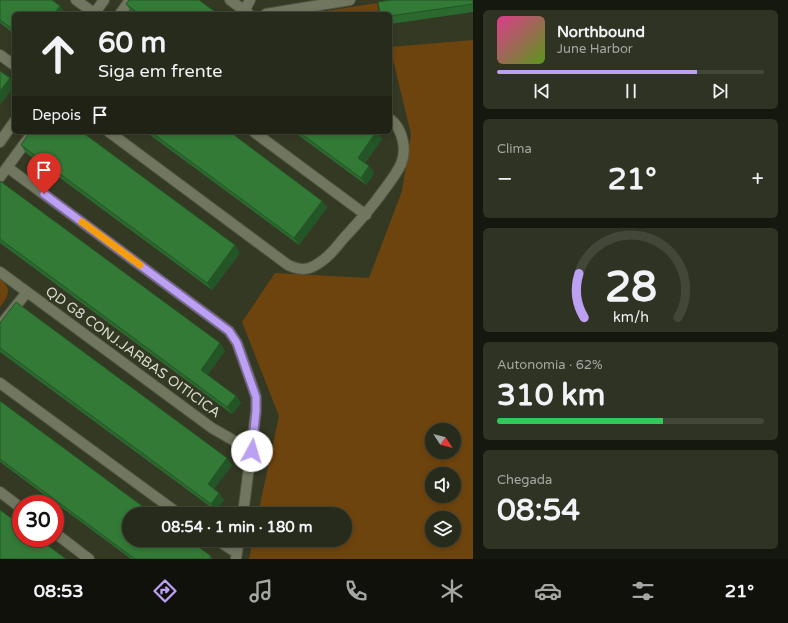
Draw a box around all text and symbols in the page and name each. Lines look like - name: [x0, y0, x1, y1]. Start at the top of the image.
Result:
- text: Northbound: [557, 23, 645, 41]
- text: 60 m: [98, 26, 166, 60]
- icon: ahead: [32, 28, 84, 80]
- text: June Harbor: [557, 41, 633, 57]
- text: Siga em frente: [98, 60, 222, 82]
- icon: previous: [531, 80, 553, 102]
- icon: pause: [620, 80, 642, 102]
- icon: next: [709, 80, 731, 102]
- icon: arrive: [89, 104, 111, 126]
- text: Depois: [32, 106, 81, 124]
- text: Clima: [497, 141, 532, 157]
- pin: [27, 153, 61, 194]
- icon: arrive: [33, 159, 55, 181]
- text: 21°: [608, 161, 657, 198]
- text: −: [497, 166, 513, 192]
- text: +: [752, 166, 764, 192]
- text: 28: [604, 262, 657, 312]
- street label: QD G8 CONJ.JARBAS OITICICA: [42, 283, 224, 421]
- text: km/h: [613, 308, 648, 325]
- text: Autonomia · 62%: [497, 357, 603, 373]
- text: 310 km: [497, 377, 605, 414]
- north arrow: [425, 423, 461, 459]
- map controls: [425, 423, 461, 547]
- position arrow: [231, 430, 273, 472]
- button: sound: [425, 467, 461, 503]
- text: Chegada: [497, 472, 552, 488]
- text: 08:54: [497, 492, 580, 529]
- speed limit sign: 30: [12, 495, 64, 547]
- button: layers: [425, 511, 461, 547]
- text: 08:54 · 1 min · 180 m: [162, 518, 312, 536]
- icon: directions: [151, 577, 179, 605]
- icon: music: [247, 577, 275, 605]
- icon: phone: [342, 577, 370, 605]
- icon: climate: [438, 577, 466, 605]
- icon: car: [534, 577, 562, 605]
- icon: filters: [629, 577, 657, 605]
- text: 08:53: [34, 580, 84, 602]
- text: 21°: [725, 580, 754, 602]

